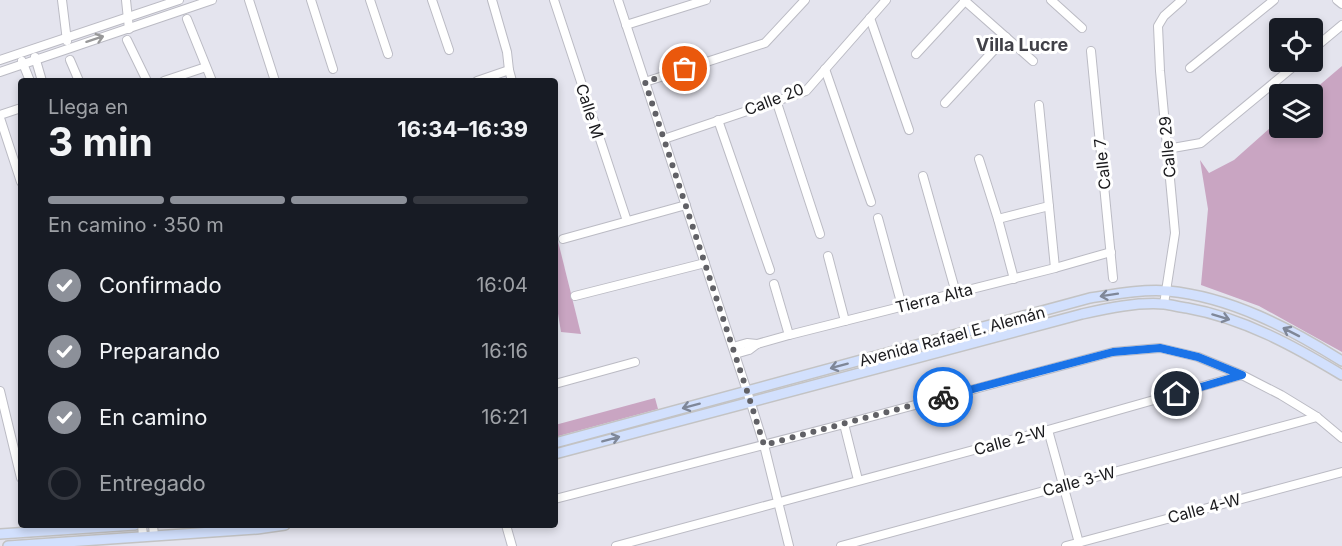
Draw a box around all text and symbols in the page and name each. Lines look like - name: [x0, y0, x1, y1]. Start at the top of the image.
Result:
- map controls: [1269, 18, 1323, 138]
- button: locate: [1269, 18, 1323, 72]
- one-way arrow: [85, 33, 104, 44]
- district label: Villa Lucre: [976, 34, 1068, 55]
- pin: [659, 43, 710, 94]
- icon: bag: [668, 52, 701, 85]
- street label: Calle 20: [741, 79, 807, 119]
- street label: Calle M: [572, 81, 608, 141]
- button: layers: [1269, 84, 1323, 138]
- text: Llega en: [48, 95, 128, 119]
- street label: Calle 29: [1154, 115, 1180, 179]
- text: 16:34–16:39: [397, 116, 528, 142]
- text: 3 min: [48, 118, 153, 165]
- street label: Calle 7: [1089, 137, 1115, 191]
- text: En camino · 350 m: [48, 213, 224, 237]
- icon: check: [48, 269, 81, 302]
- text: Confirmado: [99, 272, 222, 298]
- text: 16:04: [476, 273, 528, 297]
- street label: Tierra Alta: [893, 279, 975, 317]
- one-way arrow: [1100, 290, 1120, 301]
- street label: Avenida Rafael E. Alemán: [857, 302, 1047, 370]
- one-way arrow: [1211, 312, 1230, 323]
- one-way arrow: [1283, 326, 1300, 338]
- icon: check: [48, 335, 81, 368]
- text: Preparando: [99, 338, 220, 364]
- text: 16:16: [481, 339, 528, 363]
- one-way arrow: [830, 361, 849, 372]
- courier: [913, 367, 973, 427]
- pin: [1151, 368, 1202, 419]
- icon: home: [1160, 377, 1193, 410]
- icon: bike: [927, 381, 960, 414]
- icon: check: [48, 401, 81, 434]
- one-way arrow: [682, 401, 701, 412]
- text: En camino: [99, 404, 207, 430]
- text: 16:21: [481, 405, 528, 429]
- street label: Calle 2-W: [972, 421, 1049, 459]
- one-way arrow: [602, 433, 621, 444]
- street label: Calle 3-W: [1040, 462, 1118, 500]
- text: Entregado: [99, 470, 206, 496]
- street label: Calle 4-W: [1165, 489, 1243, 527]

